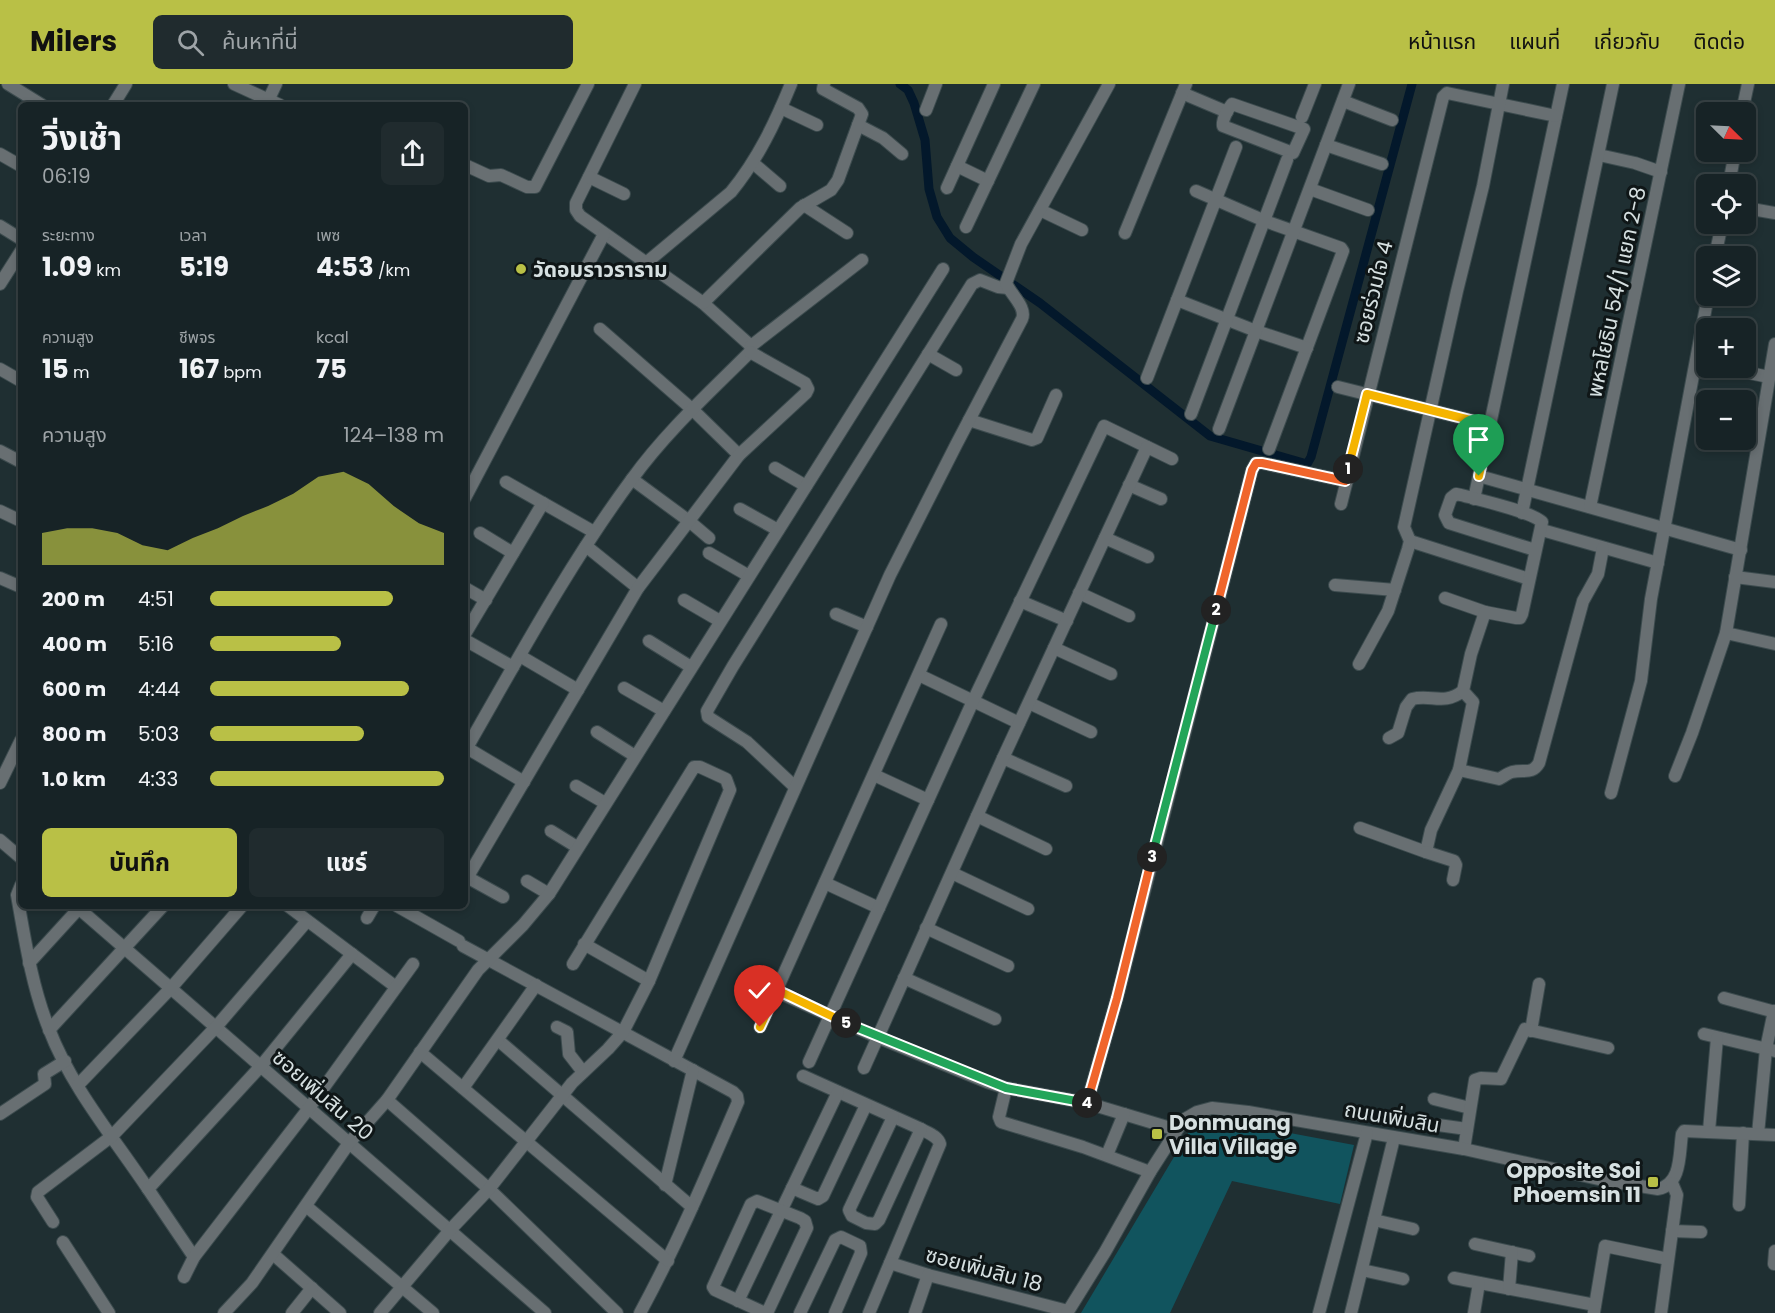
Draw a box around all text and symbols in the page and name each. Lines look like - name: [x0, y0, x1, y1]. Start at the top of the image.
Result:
- search box: [153, 15, 573, 69]
- text: Milers: [30, 22, 117, 61]
- icon: search: [174, 26, 207, 59]
- text: ค้นหาที่นี่: [222, 26, 298, 57]
- text: หน้าแรก: [1408, 27, 1476, 56]
- text: แผนที่: [1509, 27, 1560, 56]
- text: เกี่ยวกับ: [1593, 27, 1660, 56]
- text: ติดต่อ: [1693, 27, 1745, 56]
- north arrow: [1696, 102, 1756, 162]
- map controls: [1696, 102, 1756, 450]
- text: วิ่งเช้า: [42, 115, 122, 162]
- button: share: [381, 122, 444, 185]
- text: 06:19: [42, 162, 91, 190]
- button: locate: [1696, 174, 1756, 234]
- street label: พหลโยธิน 54/1 แยก 2-8: [1579, 184, 1653, 400]
- text: ระยะทาง: [42, 224, 95, 247]
- text: เวลา: [179, 224, 207, 247]
- text: เพซ: [316, 224, 340, 247]
- street label: ซอยร่วมใจ 4: [1346, 237, 1400, 347]
- button: layers: [1696, 246, 1756, 306]
- text: 1.09: [42, 249, 92, 285]
- text: 5:19: [179, 249, 229, 285]
- text: 4:53: [316, 249, 374, 285]
- place label: วัดอมราวราราม: [533, 255, 668, 284]
- text: km: [92, 259, 121, 282]
- text: /km: [374, 259, 410, 282]
- marker: วัดอมราวราราม: [514, 262, 528, 276]
- button: +: [1696, 318, 1756, 378]
- text: ความสูง: [42, 326, 94, 349]
- text: ชีพจร: [179, 326, 215, 349]
- text: kcal: [316, 326, 349, 349]
- text: 15: [42, 351, 69, 387]
- text: 167: [179, 351, 219, 387]
- text: 75: [316, 351, 347, 387]
- text: m: [69, 361, 89, 384]
- text: bpm: [219, 361, 262, 384]
- button: −: [1696, 390, 1756, 450]
- pin: [1453, 414, 1504, 476]
- text: ความสูง: [42, 421, 107, 449]
- text: 124–138 m: [343, 421, 444, 449]
- icon: arrive: [1462, 423, 1495, 456]
- pin: 1: [1333, 454, 1363, 484]
- text: 1: [1345, 457, 1351, 480]
- text: 200 m: [42, 585, 105, 613]
- text: 4:51: [138, 585, 174, 613]
- pin: 2: [1201, 595, 1231, 625]
- text: 2: [1211, 598, 1221, 621]
- text: 400 m: [42, 630, 107, 658]
- text: 5:16: [138, 630, 174, 658]
- text: 600 m: [42, 675, 106, 703]
- text: 4:44: [138, 675, 180, 703]
- text: 800 m: [42, 720, 106, 748]
- text: 5:03: [138, 720, 179, 748]
- text: 1.0 km: [42, 765, 106, 793]
- text: 4:33: [138, 765, 178, 793]
- button: บันทึก: [42, 828, 237, 897]
- button: แชร์: [249, 828, 444, 897]
- pin: 3: [1137, 842, 1167, 872]
- text: 3: [1147, 845, 1157, 868]
- pin: [734, 965, 785, 1027]
- icon: check: [743, 974, 776, 1007]
- pin: 5: [831, 1008, 861, 1038]
- text: 5: [841, 1011, 851, 1034]
- street label: ซอยเพิ่มสิน 20: [266, 1043, 380, 1147]
- pin: 4: [1072, 1088, 1102, 1118]
- text: 4: [1082, 1091, 1092, 1114]
- street label: ถนนเพิ่มสิน: [1342, 1094, 1442, 1140]
- place label: Donmuang Villa Village: [1169, 1108, 1297, 1161]
- marker: Donmuang Villa Village: [1150, 1127, 1164, 1141]
- place label: Opposite Soi Phoemsin 11: [1506, 1156, 1641, 1209]
- marker: Opposite Soi Phoemsin 11: [1646, 1175, 1660, 1189]
- street label: ซอยเพิ่มสิน 18: [922, 1239, 1046, 1299]

